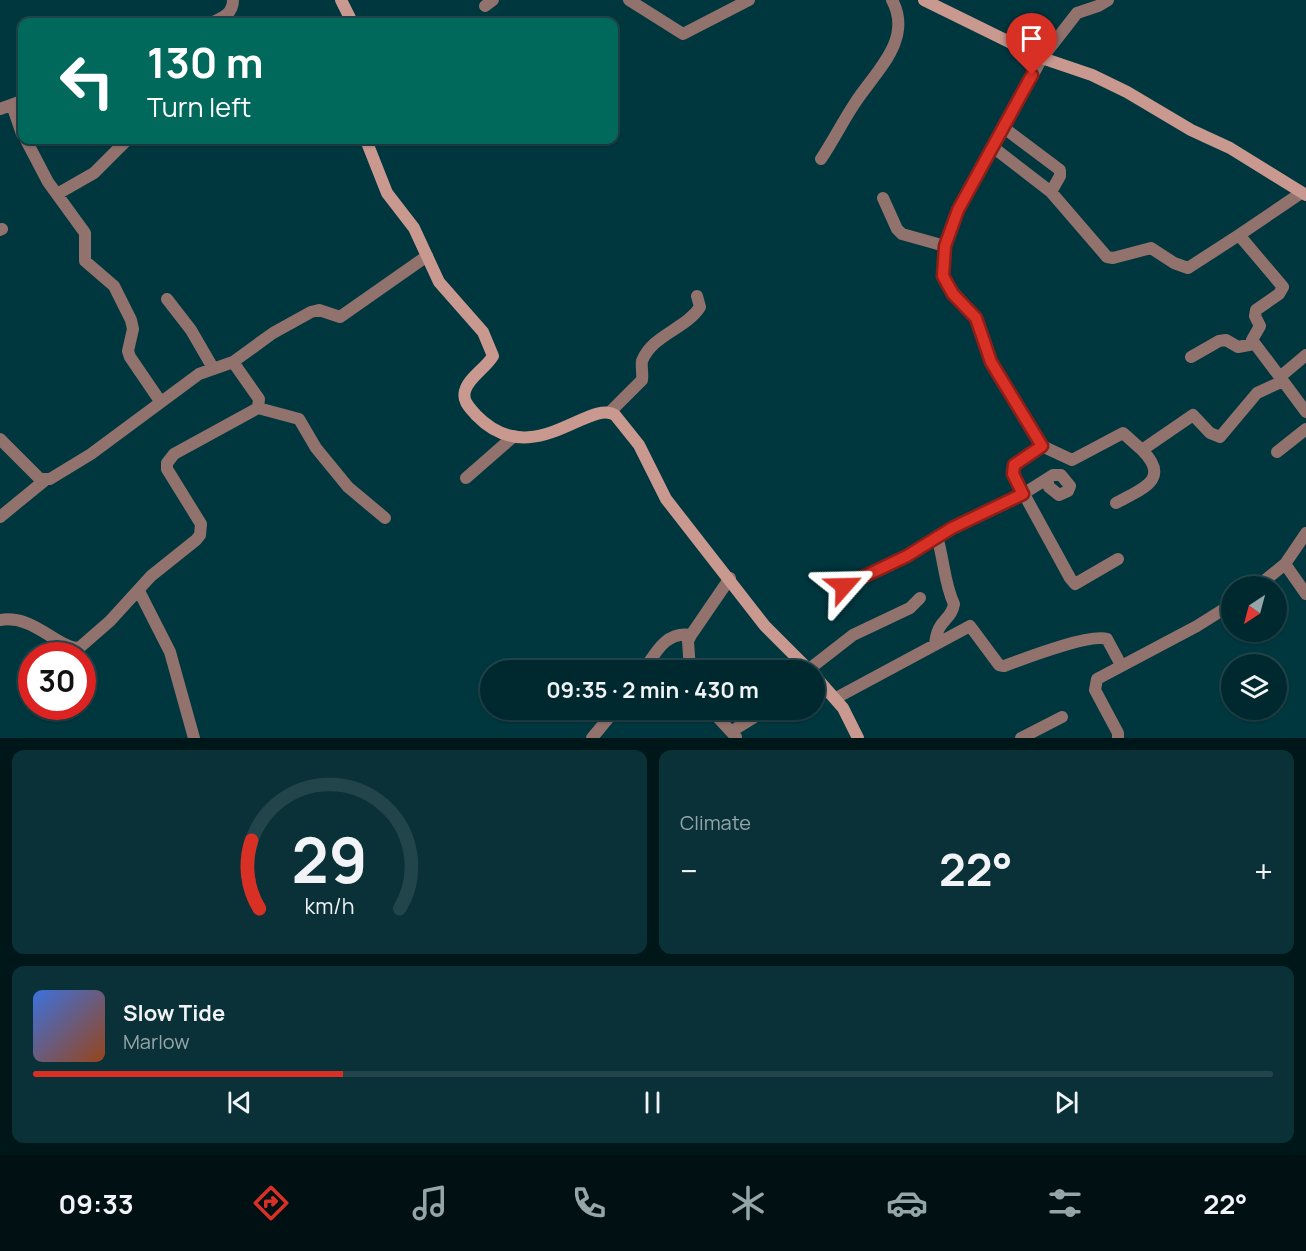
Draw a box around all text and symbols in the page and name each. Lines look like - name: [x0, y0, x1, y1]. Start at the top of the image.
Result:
- pin: [1006, 13, 1057, 75]
- icon: arrive: [1015, 22, 1048, 55]
- text: 130 m: [147, 33, 264, 91]
- icon: left: [48, 42, 126, 120]
- text: Turn left: [147, 88, 251, 125]
- position arrow: [812, 554, 876, 618]
- north arrow: [1221, 576, 1287, 642]
- map controls: [1221, 576, 1287, 720]
- speed limit sign: 30: [18, 642, 96, 720]
- button: layers: [1221, 654, 1287, 720]
- text: 09:35 · 2 min · 430 m: [546, 675, 759, 705]
- text: Climate: [680, 809, 751, 836]
- text: 29: [292, 816, 367, 902]
- text: 22°: [939, 838, 1013, 900]
- text: −: [680, 848, 698, 893]
- text: +: [1254, 848, 1273, 893]
- text: km/h: [305, 891, 354, 920]
- text: Slow Tide: [123, 998, 225, 1028]
- text: Marlow: [123, 1028, 190, 1055]
- icon: previous: [223, 1086, 256, 1119]
- icon: pause: [636, 1086, 669, 1119]
- icon: next: [1050, 1086, 1083, 1119]
- icon: directions: [250, 1182, 292, 1224]
- icon: music: [409, 1182, 451, 1224]
- icon: phone: [568, 1182, 610, 1224]
- icon: climate: [727, 1182, 769, 1224]
- icon: car: [886, 1182, 928, 1224]
- icon: filters: [1044, 1182, 1086, 1224]
- text: 09:33: [58, 1185, 134, 1222]
- text: 22°: [1203, 1185, 1247, 1222]

